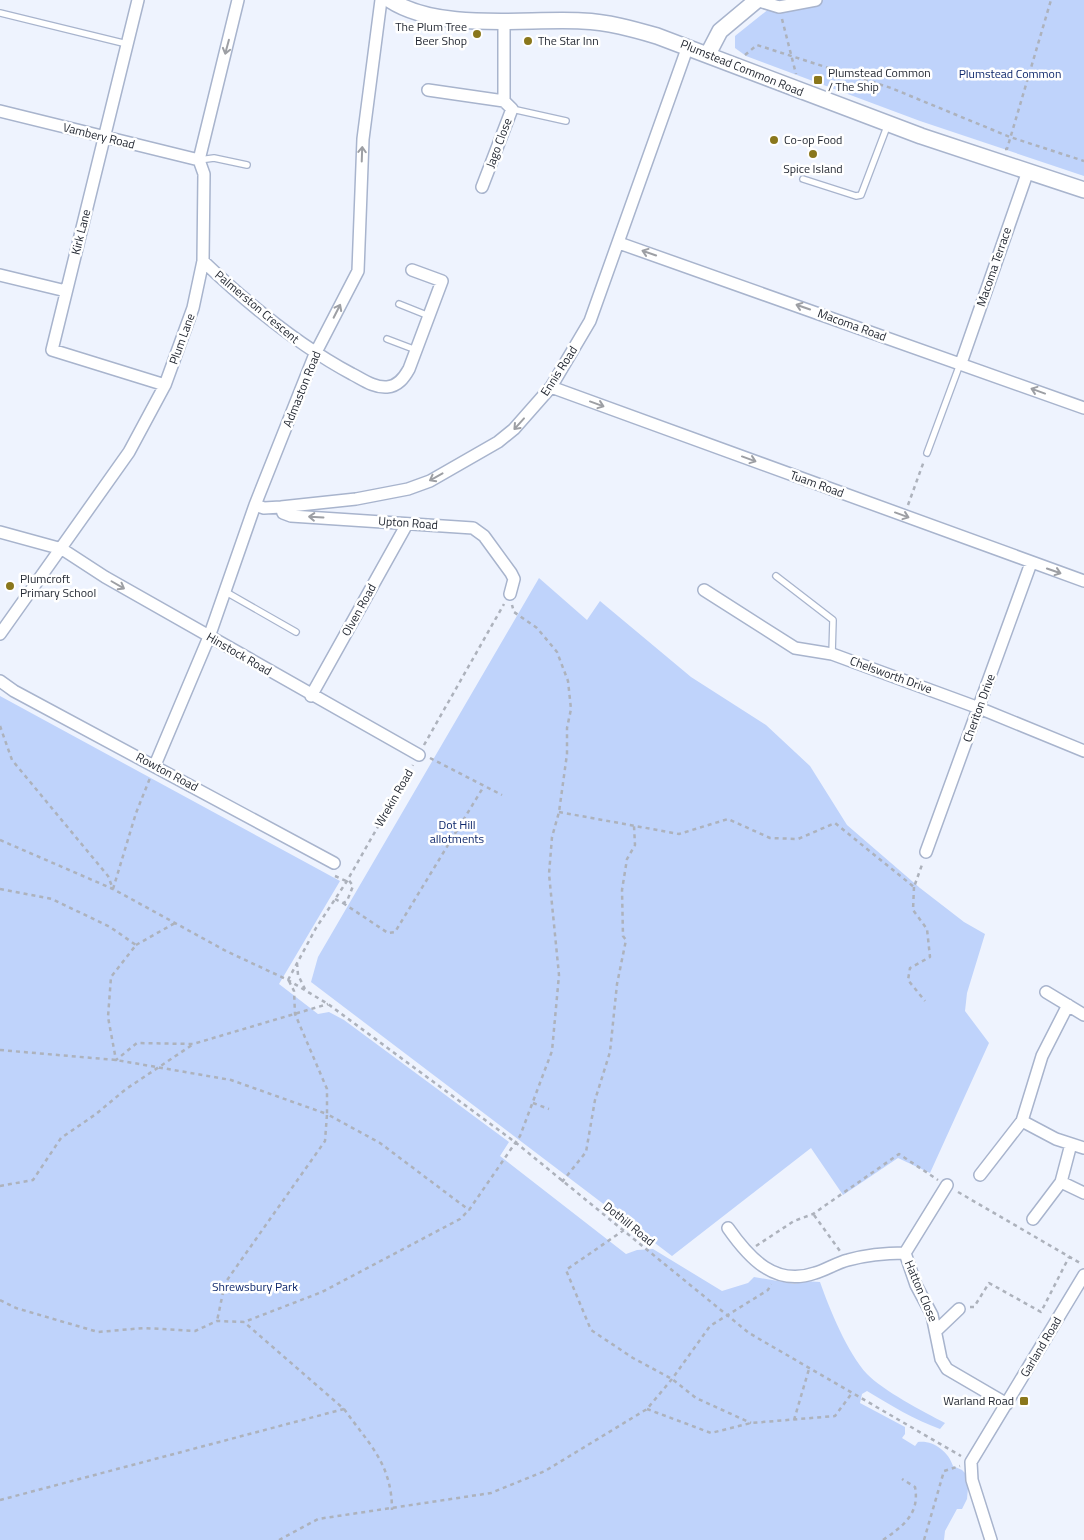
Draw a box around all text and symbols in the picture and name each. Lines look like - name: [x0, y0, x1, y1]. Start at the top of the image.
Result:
- place label: The Plum Tree Beer Shop: [395, 17, 467, 50]
- marker: The Plum Tree Beer Shop: [471, 28, 483, 40]
- place label: The Star Inn: [538, 31, 599, 50]
- street label: Plumstead Common Road: [678, 34, 807, 101]
- marker: The Star Inn: [522, 35, 534, 47]
- one-way arrow: [222, 39, 231, 55]
- place label: Plumstead Common / The Ship: [828, 63, 931, 96]
- park label: Plumstead Common: [959, 64, 1061, 83]
- marker: Plumstead Common / The Ship: [812, 74, 824, 86]
- street label: Jago Close: [480, 115, 517, 170]
- street label: Vambery Road: [61, 117, 137, 154]
- place label: Co-op Food: [784, 130, 842, 149]
- marker: Co-op Food: [768, 134, 780, 146]
- one-way arrow: [357, 146, 367, 162]
- marker: Spice Island: [807, 148, 819, 160]
- place label: Spice Island: [783, 159, 843, 178]
- street label: Kirk Lane: [66, 207, 95, 257]
- street label: Macoma Terrace: [971, 224, 1016, 309]
- one-way arrow: [642, 248, 658, 257]
- street label: Palmerston Crescent: [211, 265, 304, 348]
- one-way arrow: [795, 302, 811, 311]
- street label: Macoma Road: [815, 303, 889, 346]
- one-way arrow: [333, 304, 342, 319]
- street label: Plum Lane: [164, 311, 200, 367]
- street label: Ennis Road: [535, 342, 582, 400]
- street label: Admaston Road: [278, 348, 325, 430]
- one-way arrow: [1031, 386, 1046, 395]
- one-way arrow: [588, 400, 604, 409]
- one-way arrow: [513, 417, 524, 430]
- one-way arrow: [741, 455, 756, 464]
- street label: Tuam Road: [787, 465, 847, 502]
- one-way arrow: [430, 473, 444, 483]
- street label: Upton Road: [378, 511, 438, 534]
- one-way arrow: [894, 511, 909, 520]
- one-way arrow: [308, 513, 324, 522]
- one-way arrow: [1046, 567, 1062, 576]
- place label: Plumcroft Primary School: [20, 569, 96, 602]
- marker: Plumcroft Primary School: [4, 580, 16, 592]
- one-way arrow: [110, 580, 125, 590]
- street label: Olven Road: [336, 580, 381, 640]
- street label: Hinstock Road: [203, 627, 276, 680]
- street label: Chelsworth Drive: [847, 651, 935, 698]
- street label: Cheriton Drive: [957, 671, 1000, 745]
- street label: Rowton Road: [133, 747, 202, 796]
- street label: Wrekin Road: [369, 765, 418, 830]
- park label: Dot Hill allotments: [430, 815, 485, 848]
- street label: Dothill Road: [599, 1197, 659, 1250]
- street label: Hatton Close: [900, 1257, 943, 1325]
- park label: Shrewsbury Park: [212, 1277, 298, 1296]
- street label: Garland Road: [1015, 1313, 1066, 1381]
- place label: Warland Road: [943, 1391, 1014, 1410]
- marker: Warland Road: [1018, 1395, 1030, 1407]

